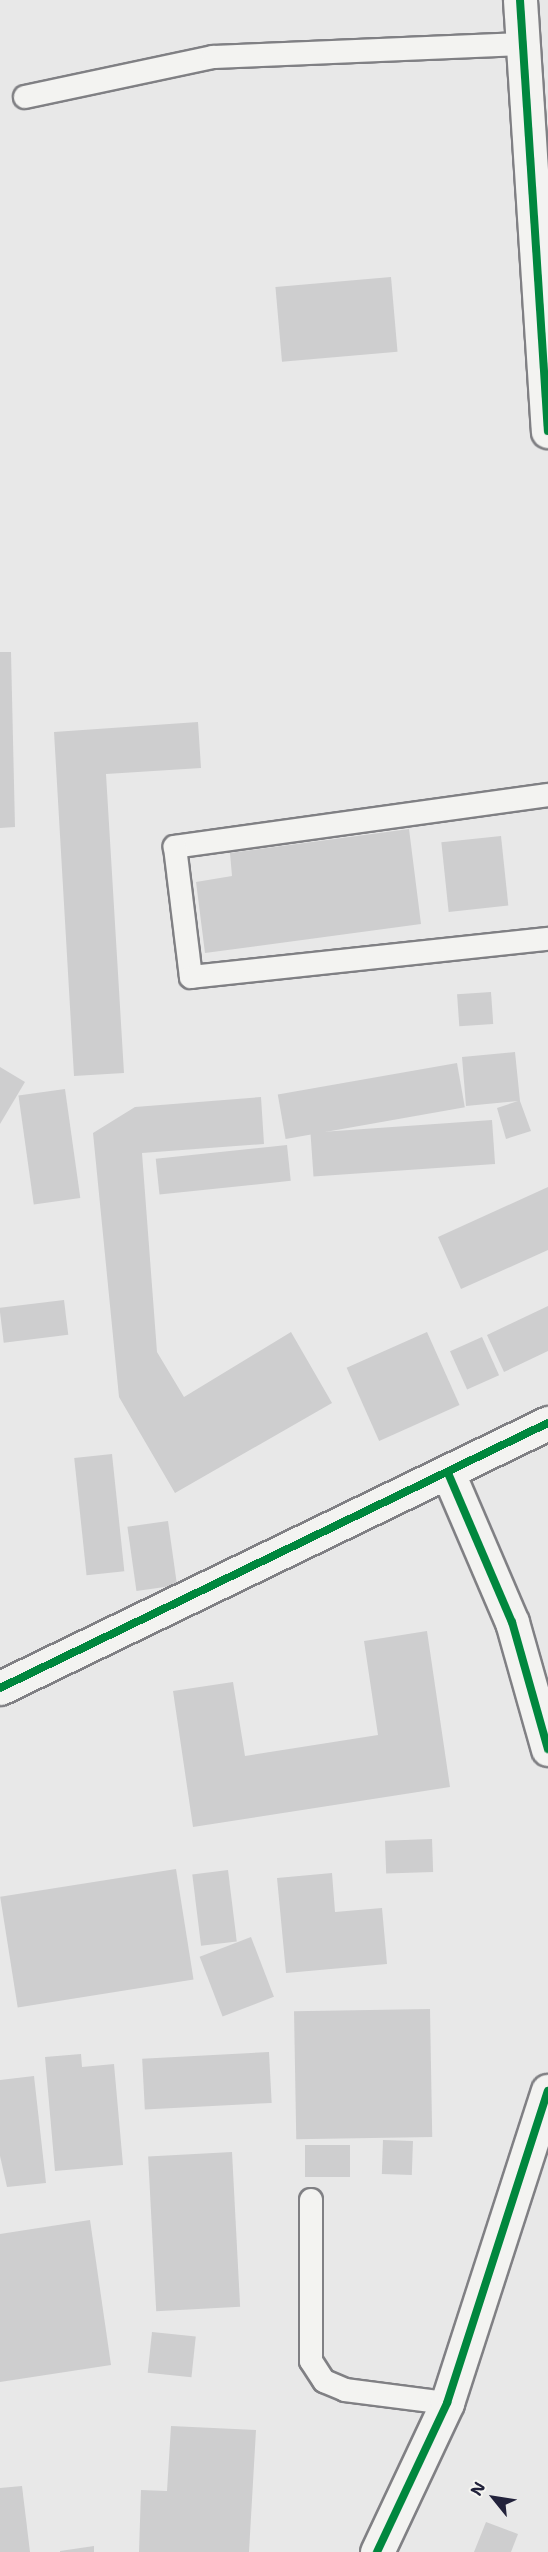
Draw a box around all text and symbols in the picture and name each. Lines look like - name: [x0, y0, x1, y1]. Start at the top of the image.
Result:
- north arrow: [464, 2468, 524, 2528]
- text: N: [466, 2478, 490, 2499]

